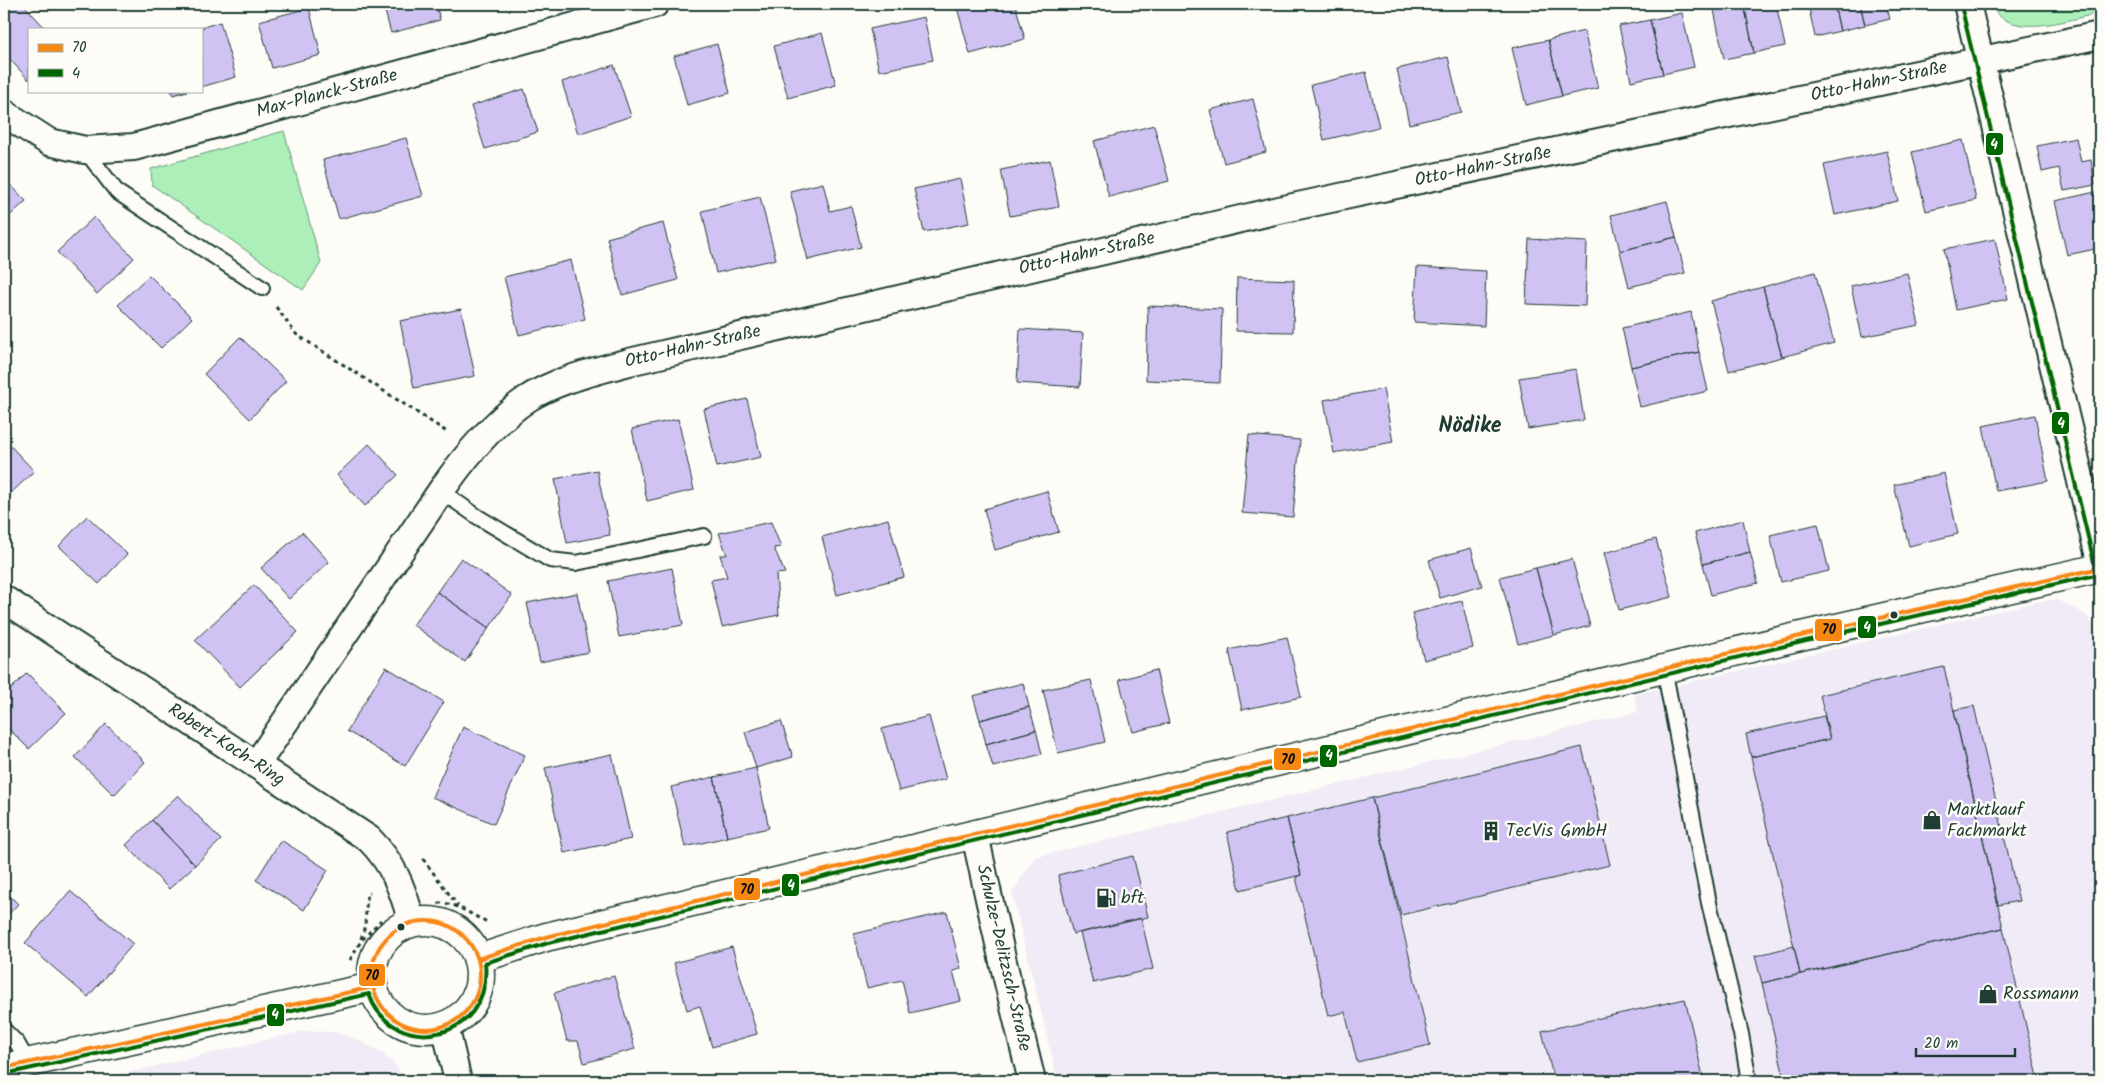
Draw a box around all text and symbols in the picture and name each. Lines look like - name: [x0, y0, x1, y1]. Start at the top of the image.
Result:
- legend: [28, 28, 202, 92]
- text: 70: [72, 36, 87, 60]
- street label: Otto-Hahn-Straße: [1808, 53, 1950, 111]
- street label: Max-Planck-Straße: [253, 61, 401, 127]
- text: 4: [72, 62, 80, 86]
- line badge: 4: [1985, 132, 2004, 156]
- text: 4: [1990, 134, 1998, 156]
- street label: Otto-Hahn-Straße: [1412, 138, 1554, 196]
- street label: Otto-Hahn-Straße: [1016, 224, 1158, 284]
- street label: Otto-Hahn-Straße: [622, 317, 764, 377]
- district label: Nödike: [1439, 409, 1502, 444]
- line badge: 4: [2051, 411, 2070, 435]
- text: 4: [2057, 413, 2065, 435]
- unlabelled marker: [1889, 610, 1899, 620]
- line badge: 4: [1857, 615, 1877, 639]
- text: 4: [1863, 617, 1871, 639]
- line badge: 70: [1814, 618, 1843, 642]
- text: 70: [1822, 619, 1837, 641]
- street label: Robert-Koch-Ring: [161, 696, 291, 794]
- line badge: 4: [1319, 744, 1338, 768]
- text: 4: [1325, 745, 1333, 767]
- line badge: 70: [1273, 747, 1302, 771]
- text: 70: [1281, 749, 1296, 771]
- place label: Marktkauf Fachmarkt: [1947, 796, 2028, 846]
- shop icon: Marktkauf Fachmarkt: [1921, 809, 1943, 831]
- place label: TecVis GmbH: [1506, 817, 1607, 846]
- building icon: TecVis GmbH: [1480, 820, 1502, 842]
- street label: Schulze-Delitzsch-Straße: [967, 862, 1039, 1054]
- line badge: 4: [781, 873, 800, 897]
- text: 4: [787, 875, 795, 897]
- line badge: 70: [733, 877, 761, 901]
- text: 70: [740, 879, 755, 901]
- place label: bft: [1121, 884, 1145, 913]
- fuel station icon: bft: [1095, 887, 1117, 909]
- unlabelled marker: [396, 922, 406, 932]
- line badge: 70: [358, 963, 386, 987]
- text: 70: [365, 965, 380, 987]
- place label: Rossmann: [2003, 980, 2079, 1009]
- shop icon: Rossmann: [1977, 983, 1999, 1005]
- line badge: 4: [266, 1003, 285, 1027]
- text: 4: [271, 1004, 279, 1026]
- scale bar: [1916, 1025, 2015, 1057]
- text: 20 m: [1924, 1032, 1958, 1056]

